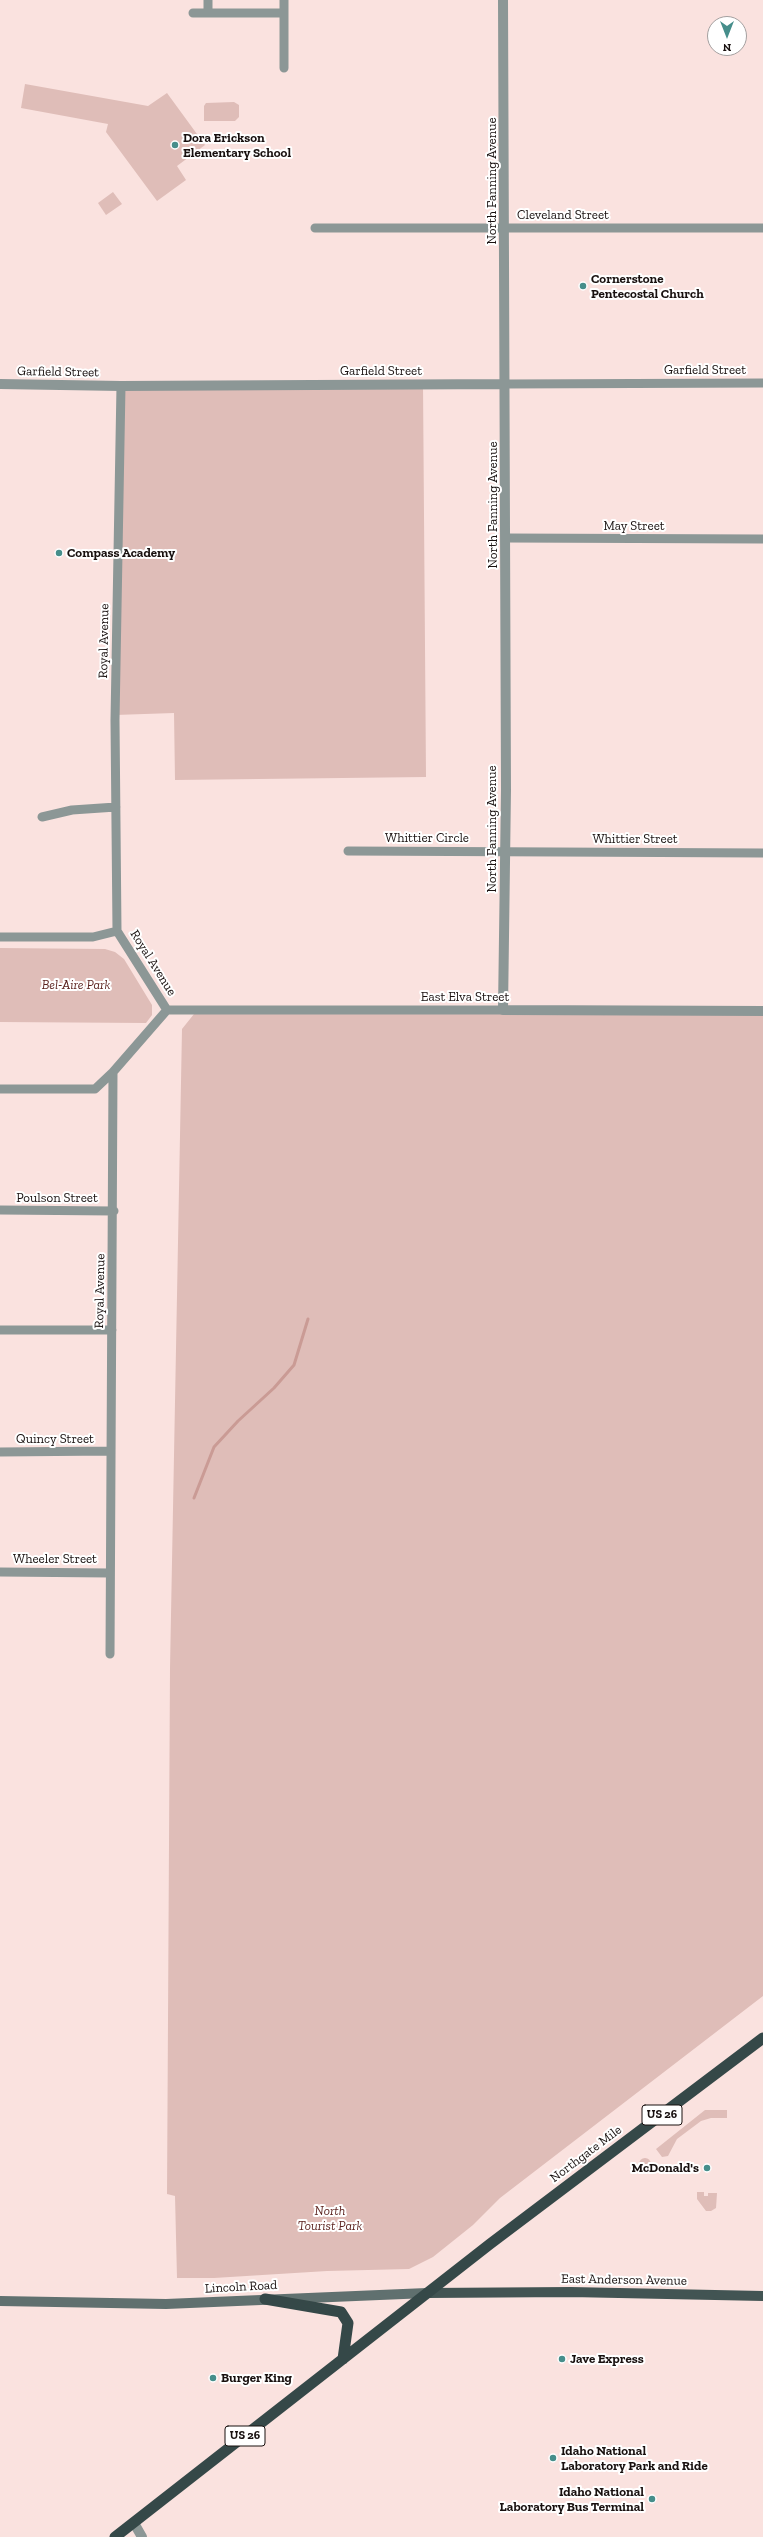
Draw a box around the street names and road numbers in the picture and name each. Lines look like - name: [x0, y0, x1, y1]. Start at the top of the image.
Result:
- street label: North Fanning Avenue: [484, 117, 500, 245]
- street label: Cleveland Street: [517, 207, 609, 223]
- street label: Garfield Street: [664, 362, 746, 378]
- street label: Garfield Street: [17, 363, 99, 381]
- street label: Garfield Street: [340, 363, 422, 379]
- street label: North Fanning Avenue: [485, 441, 501, 569]
- street label: May Street: [603, 518, 665, 534]
- street label: Royal Avenue: [96, 603, 112, 679]
- street label: North Fanning Avenue: [484, 765, 500, 893]
- street label: Whittier Circle: [385, 830, 469, 846]
- street label: Whittier Street: [592, 831, 678, 847]
- street label: Royal Avenue: [127, 927, 179, 999]
- street label: East Elva Street: [421, 989, 509, 1005]
- street label: Poulson Street: [16, 1190, 98, 1206]
- street label: Royal Avenue: [92, 1253, 108, 1329]
- street label: Quincy Street: [16, 1431, 94, 1447]
- street label: Wheeler Street: [13, 1551, 97, 1567]
- road number: US 26: [642, 2105, 682, 2125]
- street label: Northgate Mile: [547, 2122, 625, 2186]
- street label: East Anderson Avenue: [561, 2271, 687, 2289]
- street label: Lincoln Road: [204, 2277, 278, 2297]
- road number: US 26: [225, 2426, 265, 2446]

